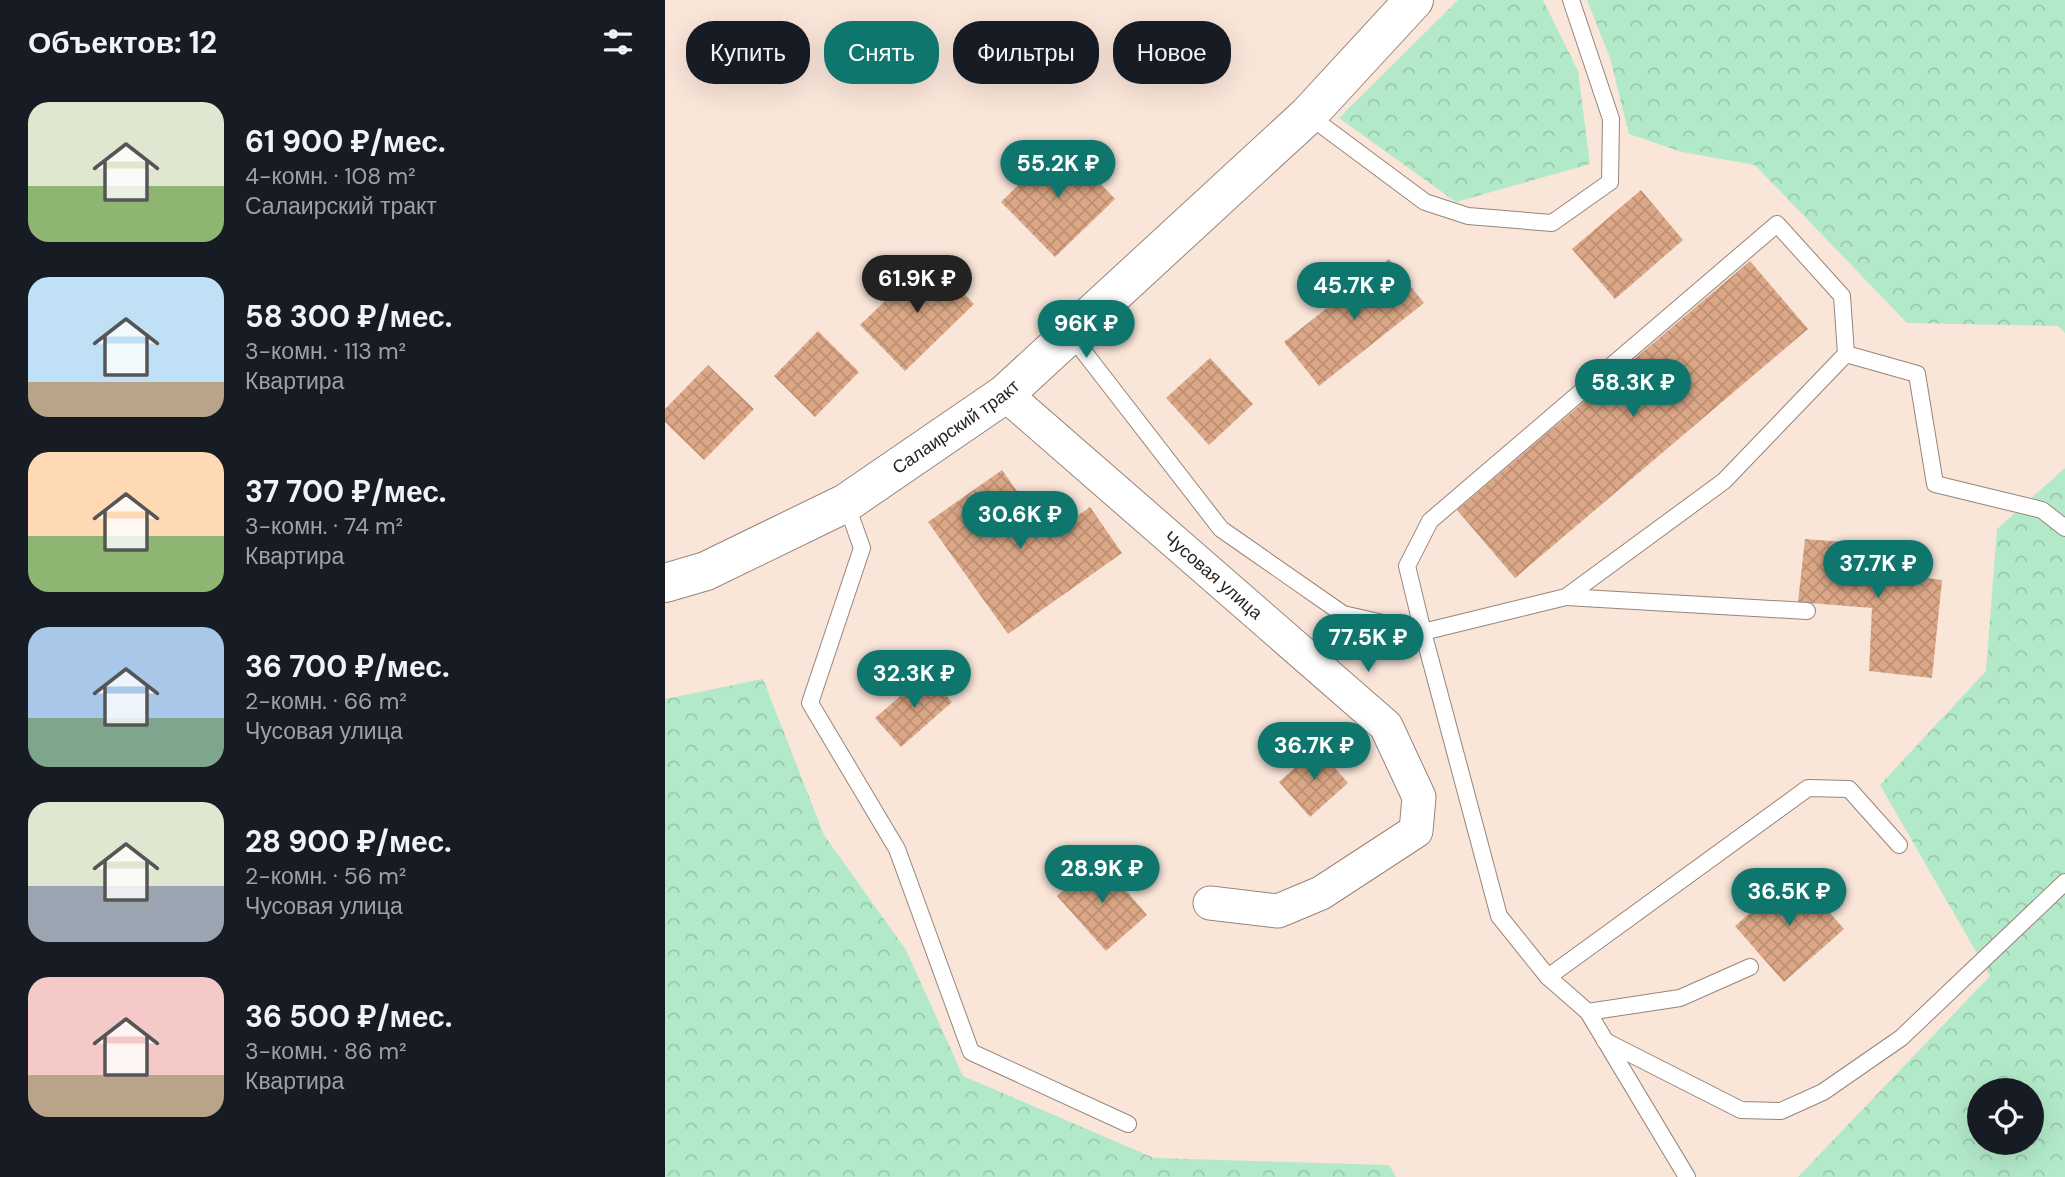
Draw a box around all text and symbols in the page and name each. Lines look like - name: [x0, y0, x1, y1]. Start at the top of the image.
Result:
- chip: Купить: [686, 21, 810, 84]
- chip: Снять: [824, 21, 939, 84]
- chip: Фильтры: [953, 21, 1099, 84]
- chip: Новое: [1113, 21, 1231, 84]
- text: Объектов: 12: [28, 23, 217, 62]
- icon: filters: [599, 23, 637, 61]
- text: 61 900 ₽/мес.: [245, 122, 446, 161]
- icon: home: [84, 130, 168, 214]
- pin: 55.2K ₽: [993, 140, 1123, 200]
- text: 55.2K ₽: [1016, 148, 1100, 178]
- text: 4-комн. · 108 m²: [245, 161, 415, 191]
- text: Салаирский тракт: [245, 191, 437, 221]
- pin: 61.9K ₽: [852, 256, 982, 315]
- pin: 45.7K ₽: [1289, 262, 1419, 322]
- text: 61.9K ₽: [878, 263, 956, 293]
- text: 45.7K ₽: [1313, 270, 1395, 300]
- text: 58 300 ₽/мес.: [245, 297, 452, 336]
- pin: 96K ₽: [1037, 300, 1135, 360]
- icon: home: [84, 305, 168, 389]
- text: 96K ₽: [1054, 308, 1118, 338]
- text: 3-комн. · 113 m²: [245, 336, 406, 366]
- pin: 58.3K ₽: [1568, 360, 1698, 419]
- text: Квартира: [245, 366, 344, 396]
- text: 58.3K ₽: [1591, 367, 1675, 397]
- street label: Салаирский тракт: [887, 374, 1025, 480]
- text: 37 700 ₽/мес.: [245, 472, 446, 511]
- icon: home: [84, 480, 168, 564]
- pin: 30.6K ₽: [955, 491, 1085, 551]
- text: 30.6K ₽: [978, 499, 1062, 529]
- text: 3-комн. · 74 m²: [245, 511, 403, 541]
- street label: Чусовая улица: [1159, 526, 1268, 626]
- pin: 37.7K ₽: [1813, 540, 1943, 600]
- text: Квартира: [245, 541, 344, 571]
- text: 37.7K ₽: [1839, 548, 1917, 578]
- pin: 77.5K ₽: [1303, 614, 1433, 674]
- text: 77.5K ₽: [1329, 622, 1407, 652]
- text: 36 700 ₽/мес.: [245, 647, 450, 686]
- pin: 32.3K ₽: [849, 650, 979, 710]
- icon: home: [84, 655, 168, 739]
- text: 32.3K ₽: [873, 658, 955, 688]
- text: 2-комн. · 66 m²: [245, 686, 407, 716]
- text: Чусовая улица: [245, 716, 403, 746]
- pin: 36.7K ₽: [1249, 722, 1379, 782]
- text: 36.7K ₽: [1274, 730, 1354, 760]
- text: 28 900 ₽/мес.: [245, 822, 452, 861]
- icon: home: [84, 830, 168, 914]
- pin: 28.9K ₽: [1037, 846, 1167, 905]
- text: 28.9K ₽: [1061, 853, 1143, 883]
- text: 2-комн. · 56 m²: [245, 861, 406, 891]
- pin: 36.5K ₽: [1724, 869, 1854, 928]
- text: 36.5K ₽: [1747, 876, 1831, 906]
- text: Чусовая улица: [245, 891, 403, 921]
- text: 36 500 ₽/мес.: [245, 997, 452, 1036]
- icon: home: [84, 1005, 168, 1089]
- text: 3-комн. · 86 m²: [245, 1036, 407, 1066]
- text: Квартира: [245, 1066, 344, 1096]
- map controls: [1967, 1078, 2044, 1155]
- button: locate: [1967, 1078, 2044, 1155]

